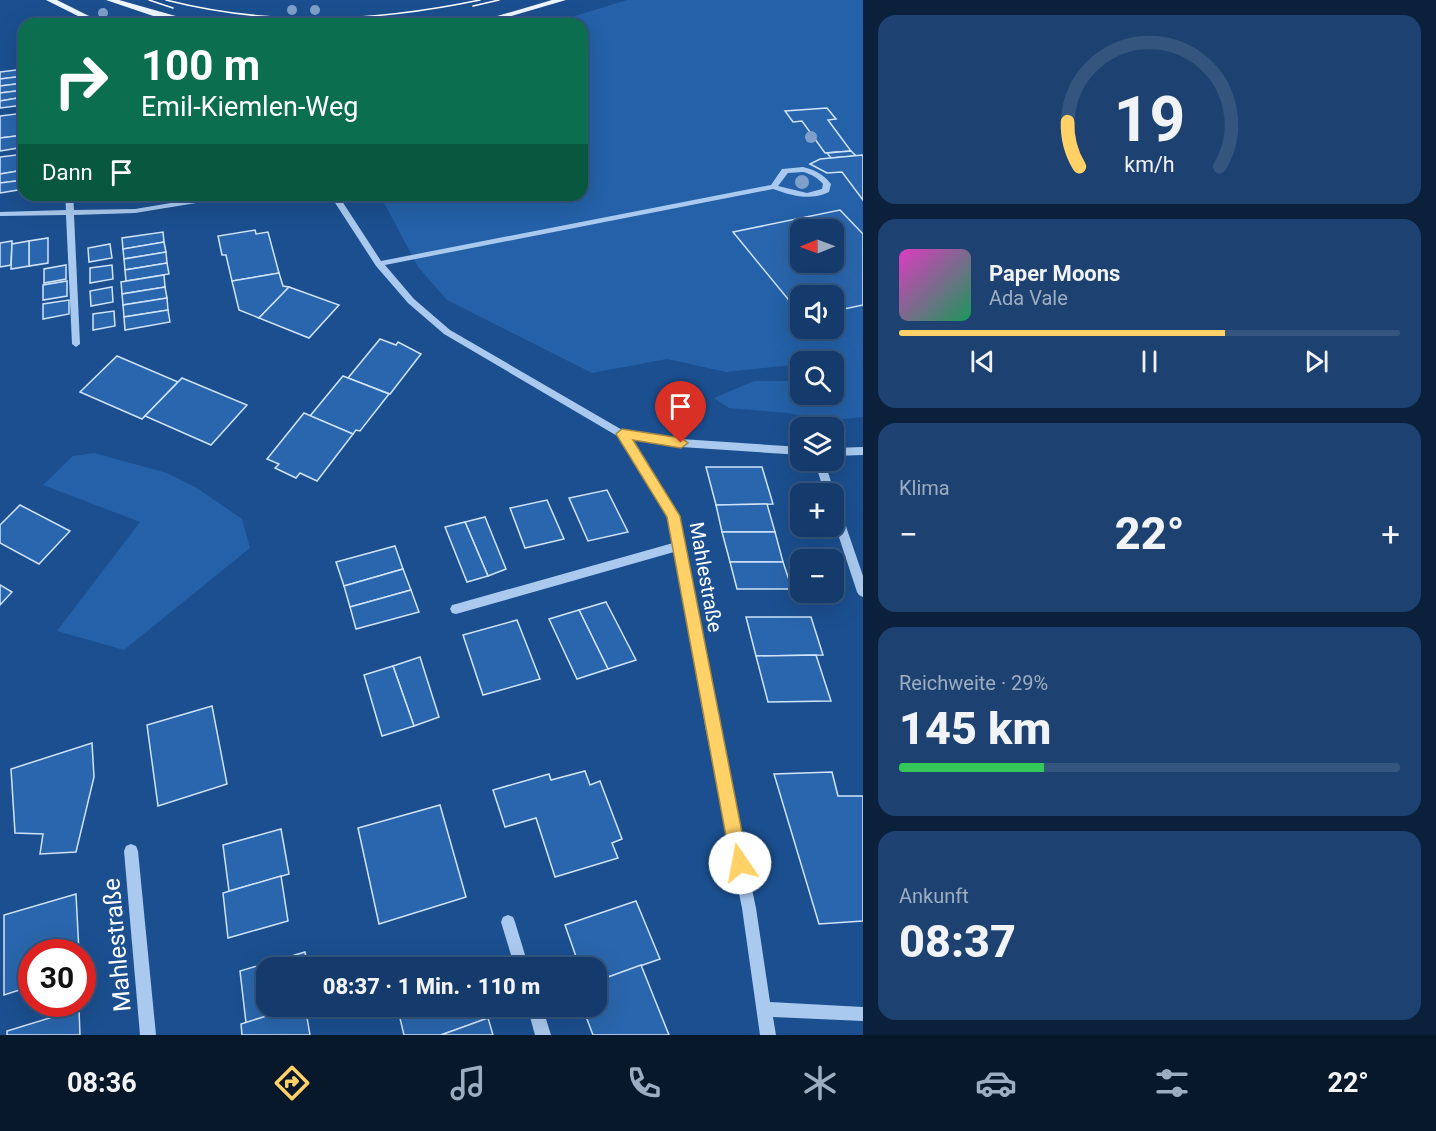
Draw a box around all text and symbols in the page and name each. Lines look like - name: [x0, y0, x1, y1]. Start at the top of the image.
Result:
- text: 100 m: [141, 41, 260, 90]
- icon: right: [42, 42, 120, 120]
- text: 19: [1114, 83, 1185, 156]
- text: Emil-Kiemlen-Weg: [141, 91, 358, 123]
- text: km/h: [1124, 152, 1175, 177]
- icon: arrive: [105, 156, 138, 189]
- text: Dann: [42, 160, 93, 185]
- north arrow: [790, 219, 844, 273]
- map controls: [790, 219, 844, 603]
- text: Paper Moons: [989, 261, 1120, 286]
- button: sound: [790, 285, 844, 339]
- text: Ada Vale: [989, 286, 1068, 310]
- icon: previous: [966, 345, 999, 378]
- icon: pause: [1133, 345, 1166, 378]
- icon: next: [1300, 345, 1333, 378]
- button: search: [790, 351, 844, 405]
- pin: [655, 381, 706, 443]
- icon: arrive: [664, 390, 697, 423]
- button: layers: [790, 417, 844, 471]
- text: Klima: [899, 476, 950, 500]
- button: +: [790, 483, 844, 537]
- text: 22°: [1115, 507, 1184, 560]
- text: −: [899, 515, 918, 554]
- text: +: [1381, 515, 1400, 554]
- street label: Mahlestraße: [685, 520, 727, 634]
- button: −: [790, 549, 844, 603]
- text: Reichweite · 29%: [899, 671, 1048, 695]
- text: 145 km: [899, 702, 1051, 755]
- position arrow: [708, 831, 772, 895]
- street label: Mahlestraße: [97, 877, 137, 1013]
- text: Ankunft: [899, 884, 969, 908]
- text: 08:37: [899, 915, 1016, 968]
- speed limit sign: 30: [18, 939, 96, 1017]
- text: 08:37 · 1 Min. · 110 m: [323, 974, 540, 999]
- icon: directions: [271, 1062, 313, 1104]
- icon: music: [447, 1062, 489, 1104]
- icon: phone: [623, 1062, 665, 1104]
- icon: climate: [799, 1062, 841, 1104]
- icon: car: [975, 1062, 1017, 1104]
- icon: filters: [1151, 1062, 1193, 1104]
- text: 08:36: [67, 1067, 137, 1099]
- text: 22°: [1327, 1067, 1369, 1099]

